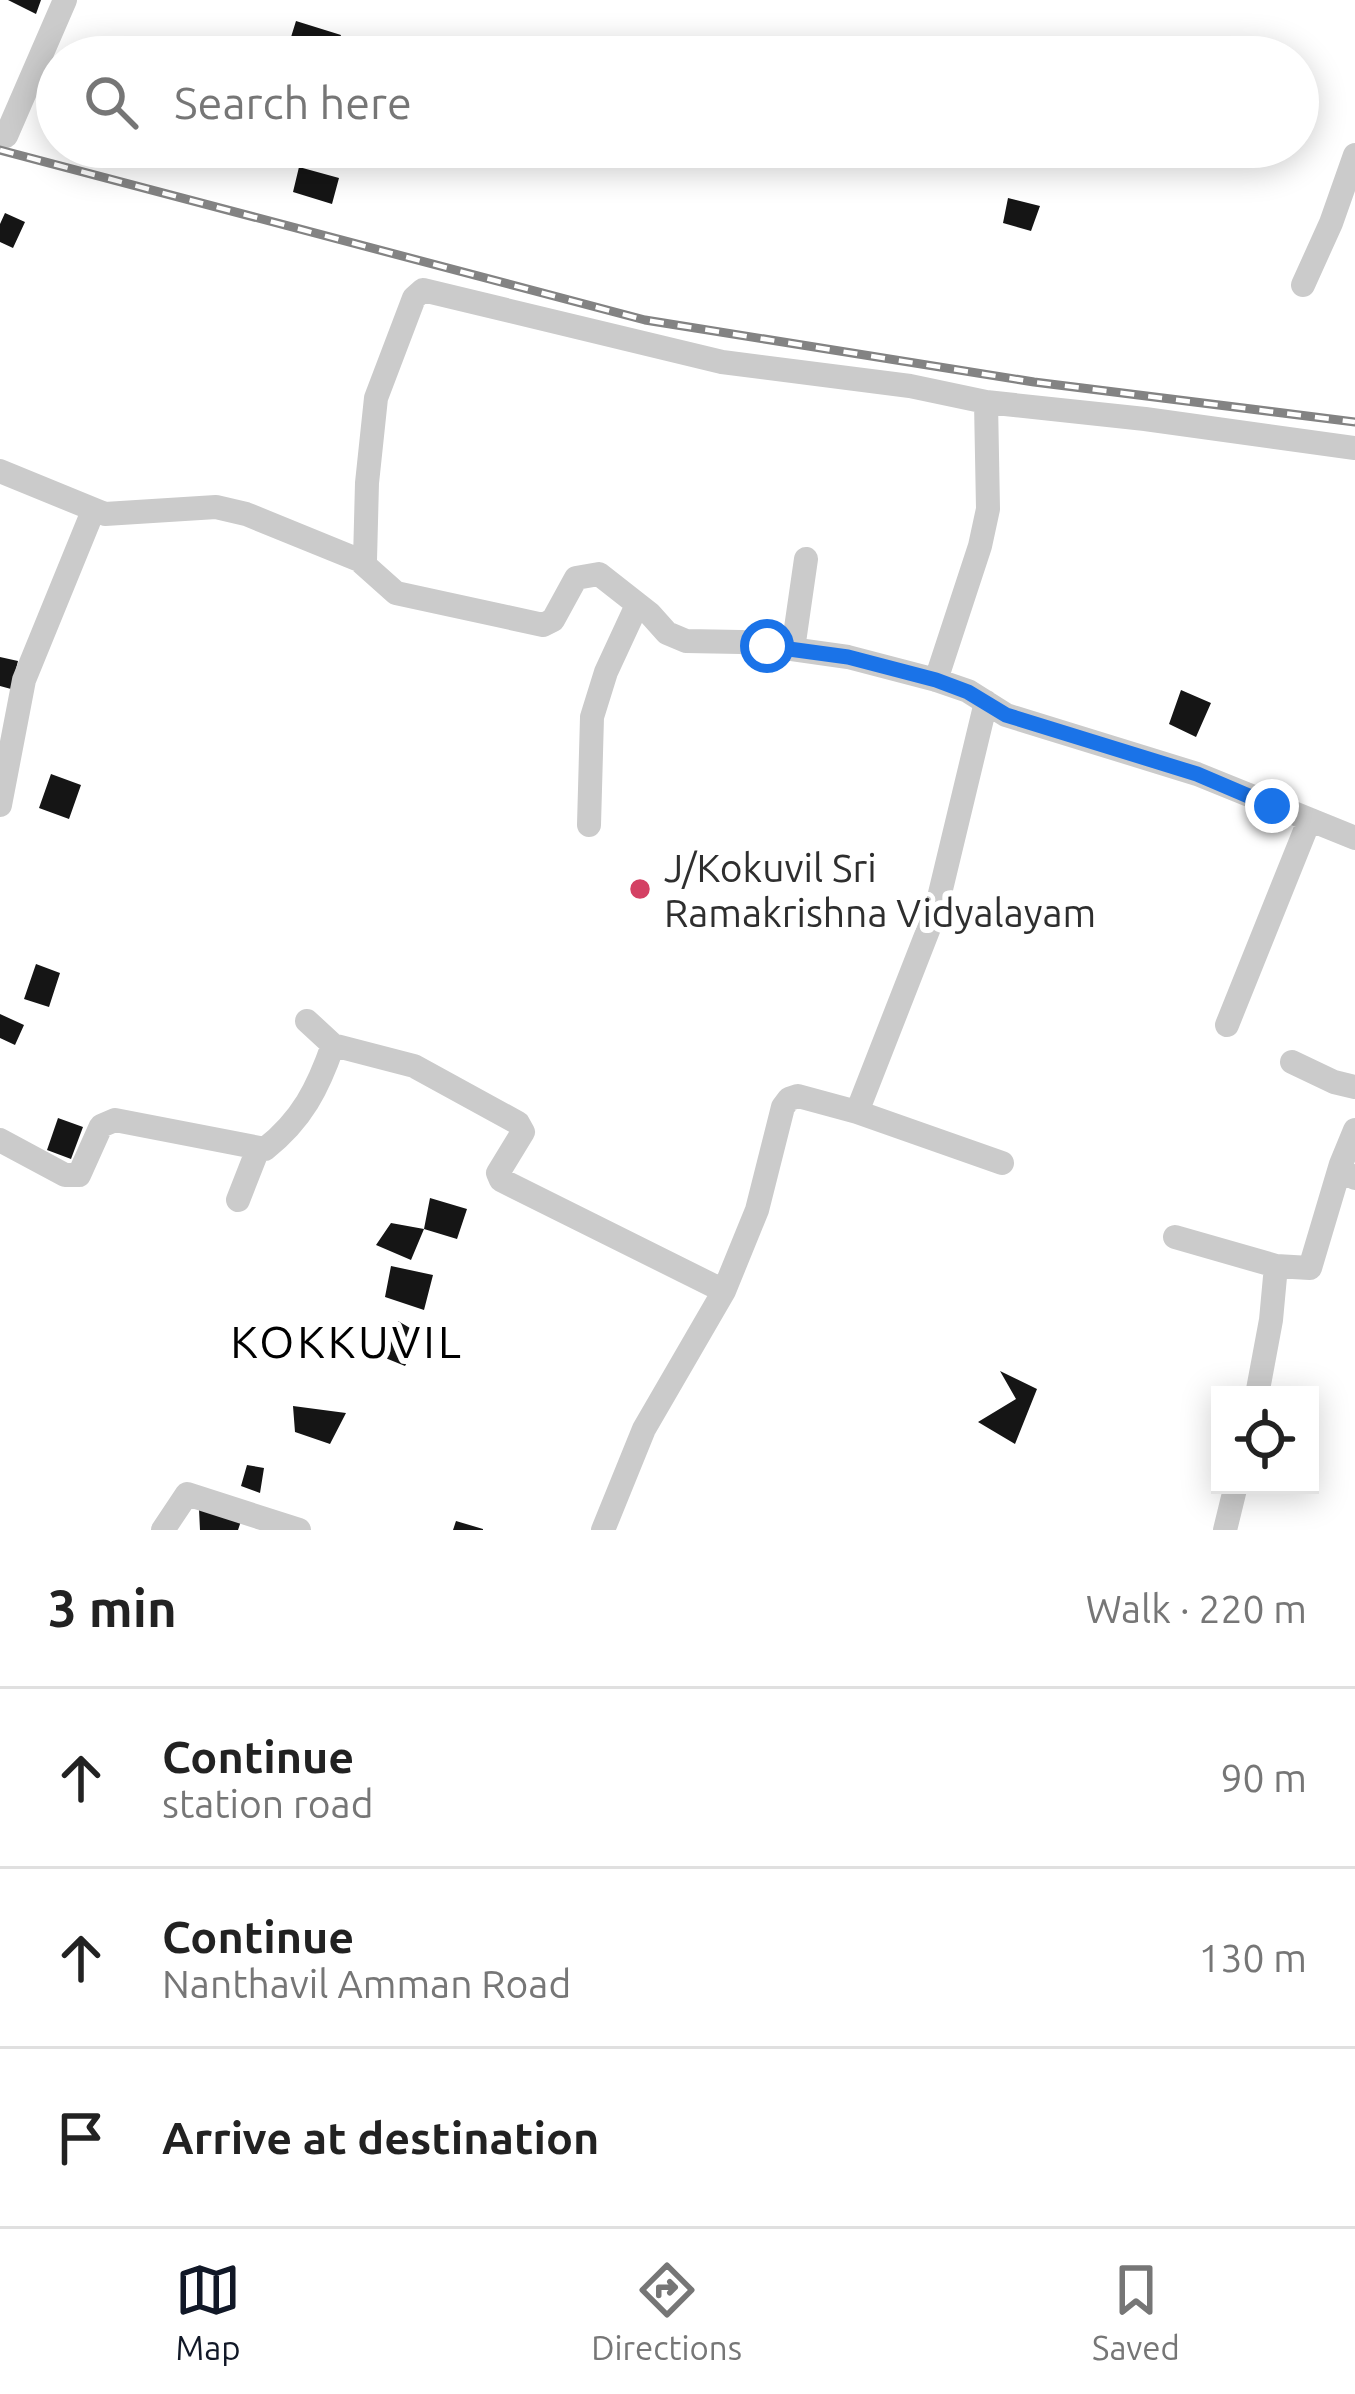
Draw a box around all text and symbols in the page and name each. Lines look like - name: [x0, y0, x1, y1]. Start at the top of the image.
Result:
- search box: [36, 36, 1319, 168]
- icon: search: [78, 69, 144, 135]
- text: Search here: [174, 77, 412, 128]
- route start: [740, 619, 794, 673]
- route end: [1245, 779, 1299, 833]
- place label: J/Kokuvil Sri Ramakrishna Vidyalayam: [664, 846, 1096, 934]
- marker: J/Kokuvil Sri Ramakrishna Vidyalayam: [627, 876, 653, 902]
- district label: KOKKUVIL: [230, 1316, 464, 1367]
- map controls: [1211, 1386, 1319, 1494]
- button: locate: [1211, 1386, 1319, 1494]
- text: 3 min: [48, 1579, 177, 1637]
- text: Walk · 220 m: [1086, 1587, 1307, 1630]
- text: Continue: [162, 1731, 354, 1782]
- icon: ahead: [48, 1745, 114, 1811]
- text: 90 m: [1220, 1756, 1307, 1799]
- text: station road: [162, 1782, 373, 1825]
- text: Continue: [162, 1911, 354, 1962]
- icon: ahead: [48, 1925, 114, 1991]
- text: 130 m: [1198, 1936, 1307, 1979]
- text: Nanthavil Amman Road: [162, 1962, 571, 2005]
- icon: arrive: [48, 2105, 114, 2171]
- text: Arrive at destination: [162, 2112, 599, 2163]
- tab: Map: [175, 2257, 241, 2366]
- tab: Directions: [591, 2257, 742, 2366]
- tab: Saved: [1092, 2257, 1180, 2366]

